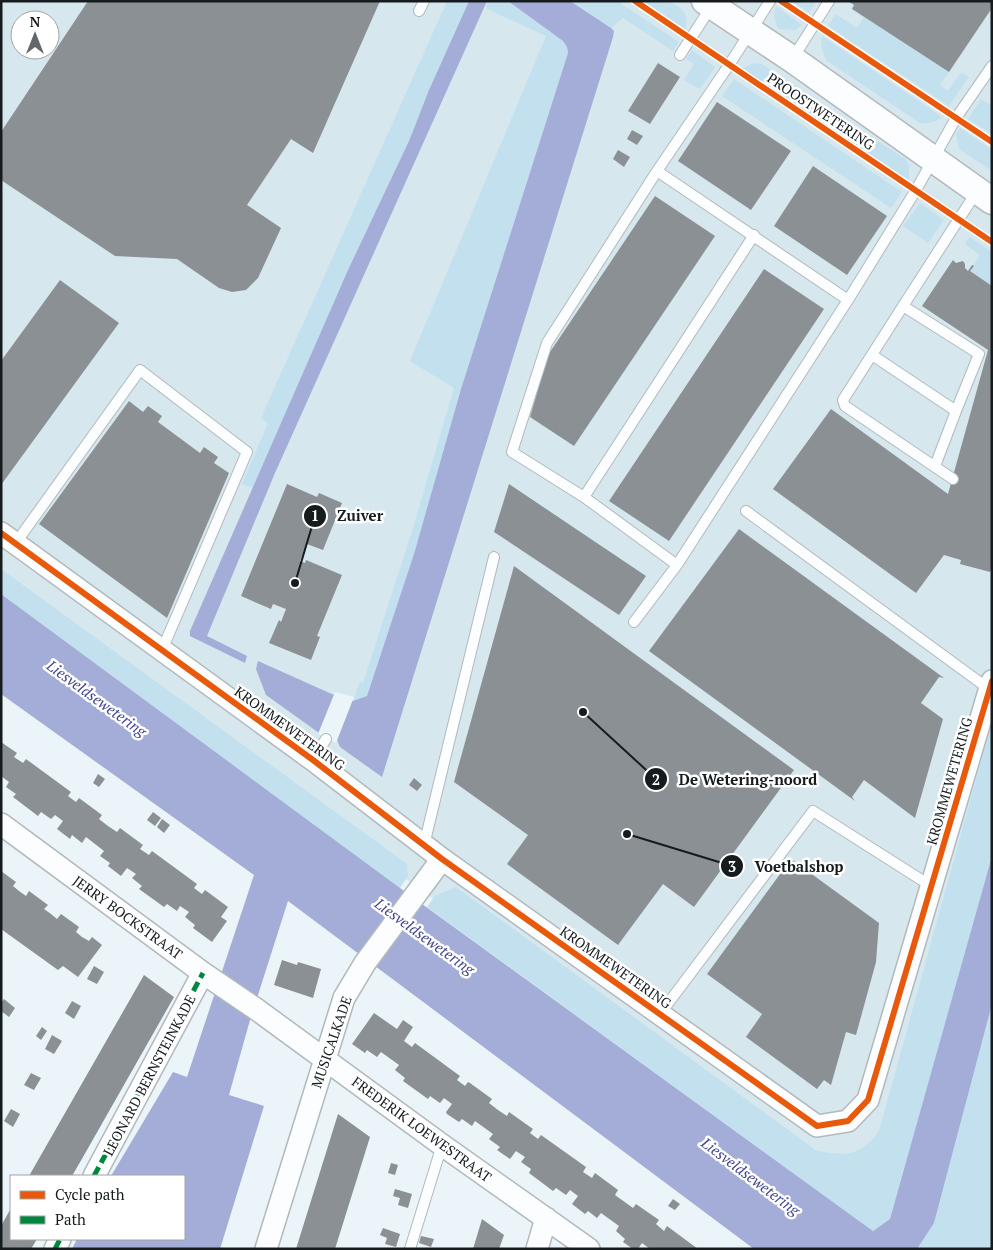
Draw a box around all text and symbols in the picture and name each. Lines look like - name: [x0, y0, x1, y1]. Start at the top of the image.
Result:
- north arrow: [10, 10, 60, 60]
- text: N: [30, 12, 41, 31]
- street label: PROOSTWETERING: [764, 68, 879, 154]
- callout: Zuiver: [302, 501, 394, 531]
- text: 1: [311, 505, 319, 525]
- text: Zuiver: [337, 505, 384, 525]
- water label: Liesveldsewetering: [42, 655, 152, 742]
- street label: KROMMEWETERING: [231, 681, 349, 775]
- street label: KROMMEWETERING: [922, 715, 976, 847]
- callout: De Wetering-noord: [644, 764, 827, 794]
- text: 2: [652, 769, 660, 789]
- text: De Wetering-noord: [679, 769, 817, 789]
- callout: Voetbalshop: [719, 851, 854, 881]
- text: 3: [728, 856, 736, 876]
- text: Voetbalshop: [754, 856, 844, 876]
- street label: JERRY BOCKSTRAAT: [69, 871, 187, 963]
- water label: Liesveldsewetering: [370, 893, 480, 980]
- street label: KROMMEWETERING: [556, 921, 676, 1013]
- street label: LEONARD BERNSTEINKADE: [98, 991, 200, 1159]
- street label: MUSICALKADE: [306, 993, 356, 1091]
- street label: FREDERIK LOEWESTRAAT: [349, 1072, 496, 1186]
- water label: Liesveldsewetering: [697, 1132, 806, 1221]
- legend: [10, 1175, 185, 1240]
- text: Cycle path: [55, 1184, 125, 1204]
- text: Path: [55, 1209, 86, 1229]

